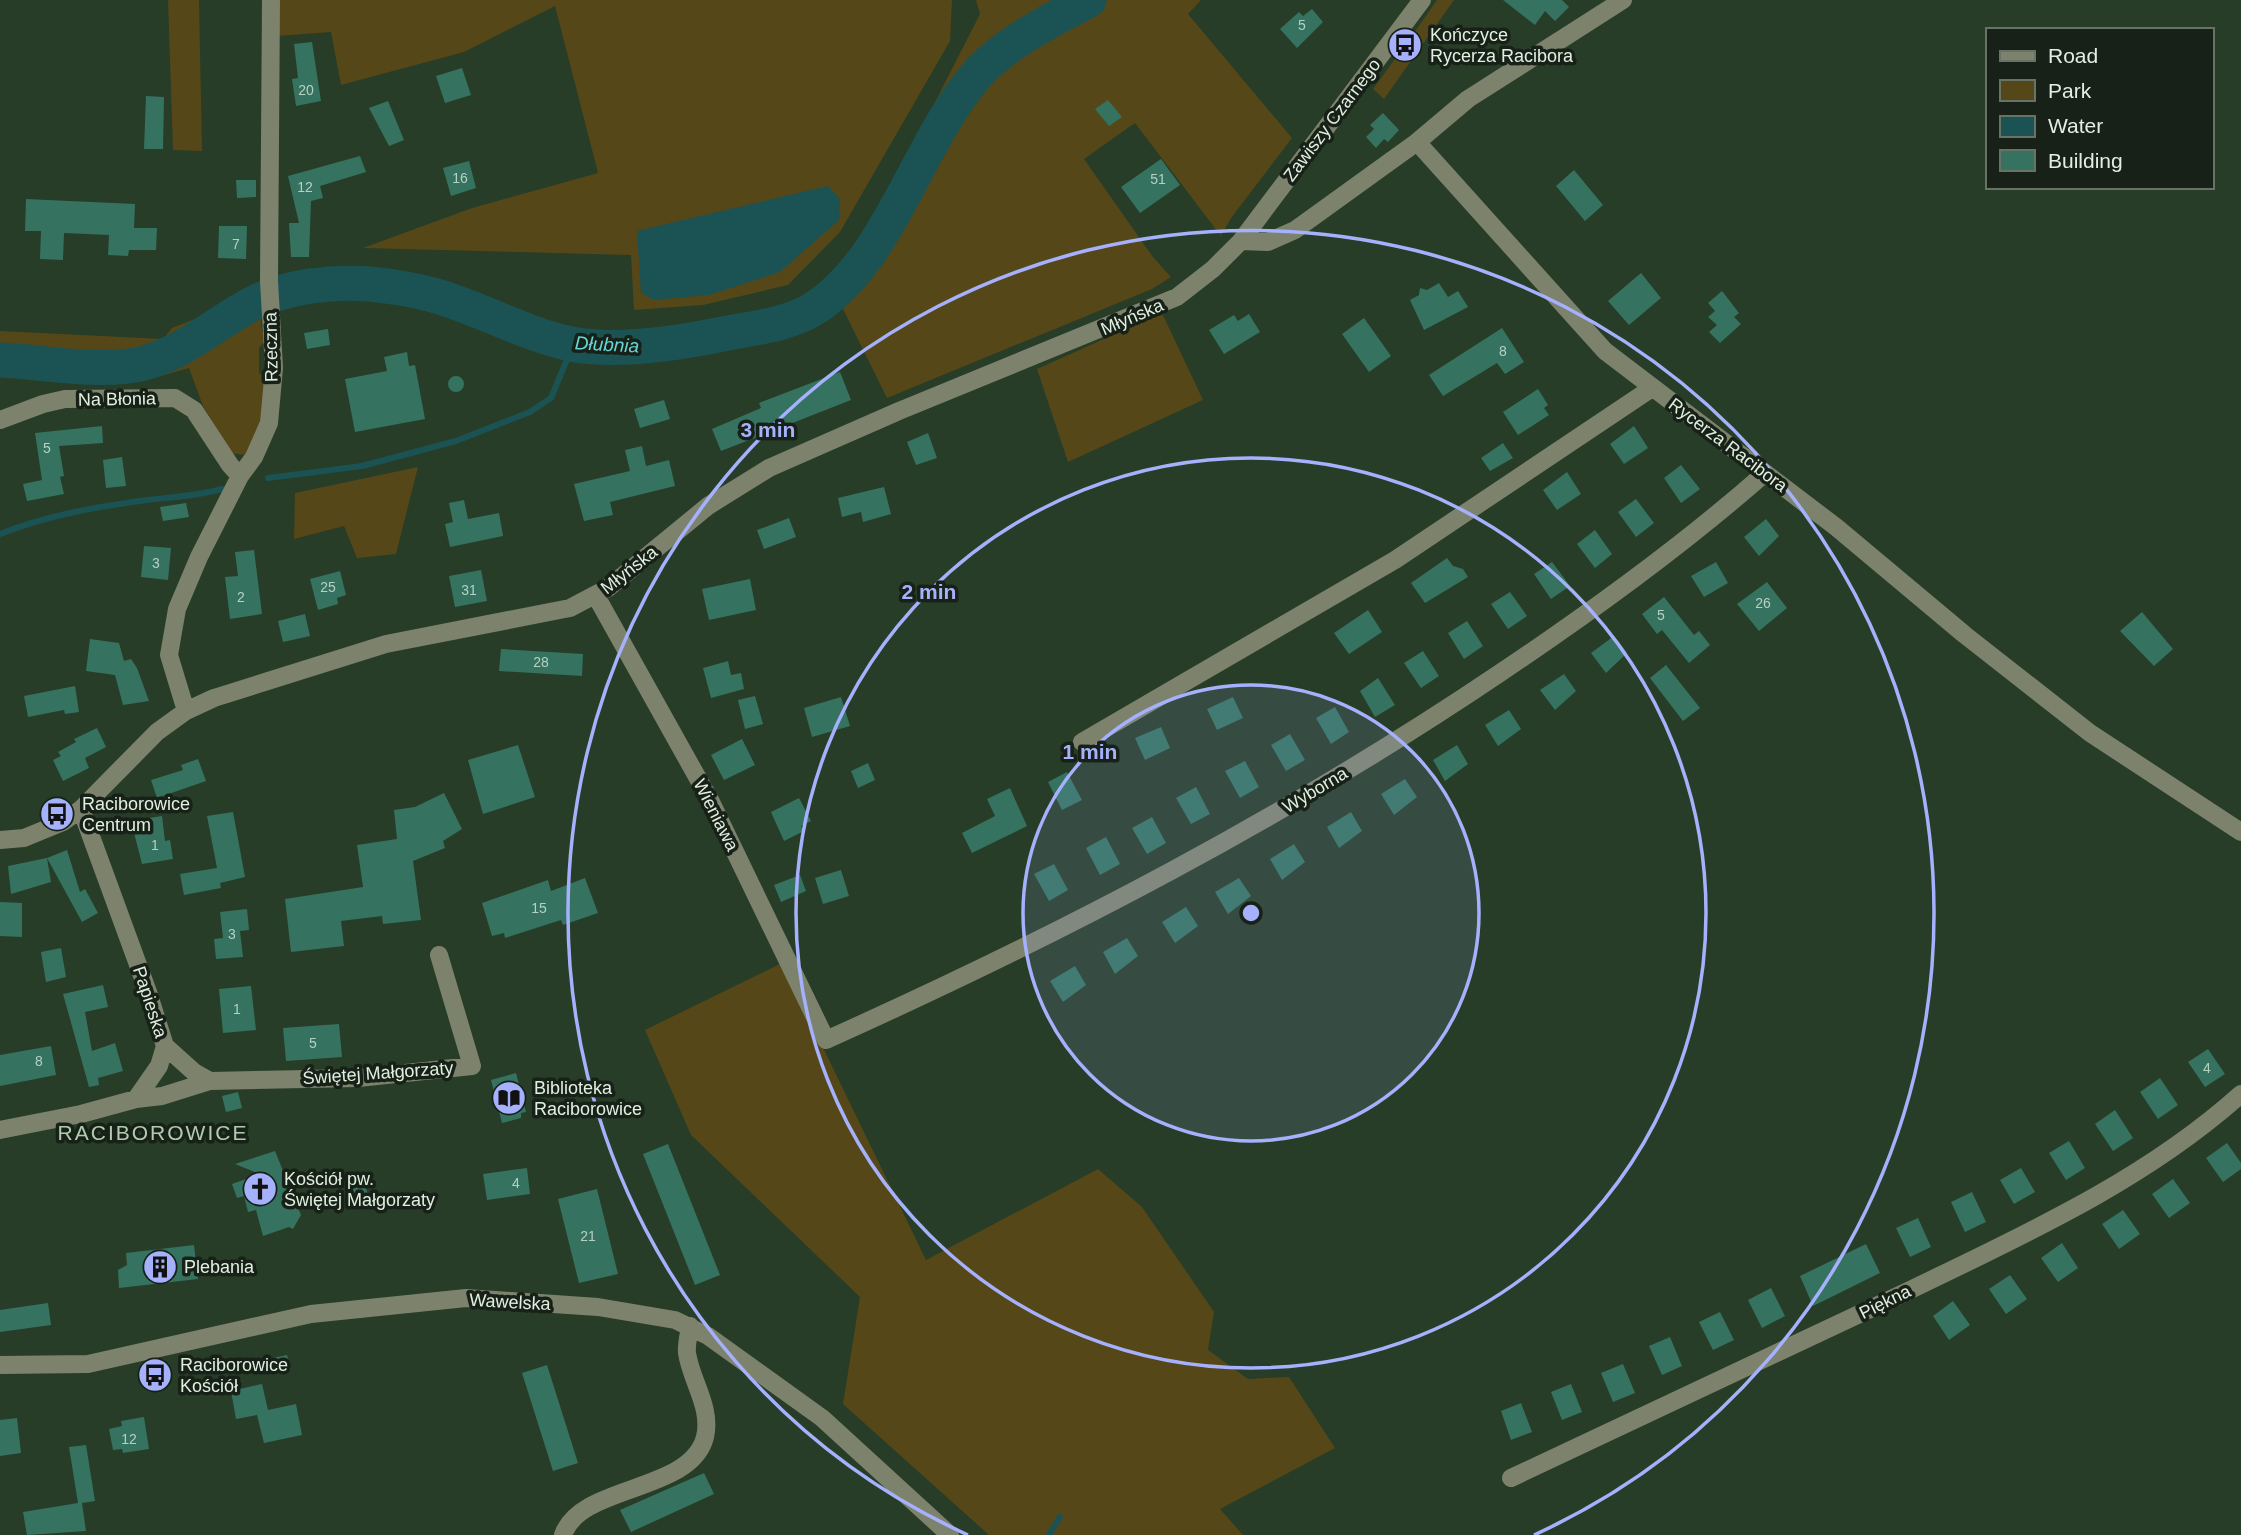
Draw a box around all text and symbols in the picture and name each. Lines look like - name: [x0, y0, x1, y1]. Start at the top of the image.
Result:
- house number: 5: [1298, 17, 1306, 33]
- place label: Kończyce Rycerza Racibora: [1430, 25, 1574, 66]
- bus stop icon: Kończyce Rycerza Racibora: [1386, 26, 1424, 64]
- legend: [1986, 28, 2213, 189]
- text: Road: [2048, 44, 2098, 67]
- street label: Zawiszy Czarnego: [1279, 55, 1385, 185]
- text: Park: [2048, 79, 2092, 102]
- house number: 20: [298, 82, 314, 98]
- text: Water: [2048, 114, 2103, 137]
- text: Building: [2048, 149, 2123, 172]
- house number: 16: [452, 170, 468, 186]
- house number: 51: [1150, 171, 1166, 187]
- house number: 12: [297, 179, 313, 195]
- house number: 7: [232, 236, 240, 252]
- street label: Młyńska: [1098, 295, 1167, 339]
- street label: Rzeczna: [260, 311, 282, 382]
- water label: Dłubnia: [574, 332, 640, 357]
- house number: 8: [1499, 343, 1507, 359]
- street label: Na Błonia: [78, 388, 157, 410]
- street label: Rycerza Racibora: [1665, 394, 1792, 497]
- text: 3 min: [741, 418, 795, 441]
- house number: 5: [43, 440, 51, 456]
- street label: Młyńska: [597, 541, 662, 598]
- house number: 3: [152, 555, 160, 571]
- house number: 25: [320, 579, 336, 595]
- text: 2 min: [902, 580, 956, 603]
- house number: 31: [461, 582, 477, 598]
- house number: 2: [237, 589, 245, 605]
- house number: 26: [1755, 595, 1771, 611]
- house number: 5: [1657, 607, 1665, 623]
- house number: 28: [533, 654, 549, 670]
- text: 1 min: [1063, 740, 1117, 763]
- street label: Wyborna: [1279, 762, 1352, 817]
- street label: Wieniawa: [689, 776, 743, 855]
- place label: Raciborowice Centrum: [82, 794, 190, 835]
- bus stop icon: Raciborowice Centrum: [38, 795, 76, 833]
- house number: 1: [151, 837, 159, 853]
- house number: 15: [531, 900, 547, 916]
- centre of rings: [1239, 901, 1263, 925]
- house number: 3: [228, 926, 236, 942]
- street label: Papieska: [129, 964, 171, 1041]
- house number: 1: [233, 1001, 241, 1017]
- house number: 5: [309, 1035, 317, 1051]
- house number: 8: [35, 1053, 43, 1069]
- street label: Świętej Małgorzaty: [302, 1057, 454, 1088]
- house number: 4: [2203, 1060, 2211, 1076]
- place label: Biblioteka Raciborowice: [534, 1078, 642, 1119]
- library icon: Biblioteka Raciborowice: [490, 1079, 528, 1117]
- district label: RACIBOROWICE: [58, 1121, 248, 1144]
- place label: Kościół pw. Świętej Małgorzaty: [284, 1169, 435, 1210]
- church icon: Kościół pw. Świętej Małgorzaty: [241, 1170, 279, 1208]
- house number: 4: [512, 1175, 520, 1191]
- house number: 21: [580, 1228, 596, 1244]
- building icon: Plebania: [141, 1248, 179, 1286]
- place label: Plebania: [184, 1257, 255, 1277]
- street label: Piękna: [1856, 1281, 1915, 1323]
- street label: Wawelska: [469, 1290, 552, 1314]
- place label: Raciborowice Kościół: [180, 1355, 288, 1396]
- bus stop icon: Raciborowice Kościół: [136, 1356, 174, 1394]
- house number: 12: [121, 1431, 137, 1447]

